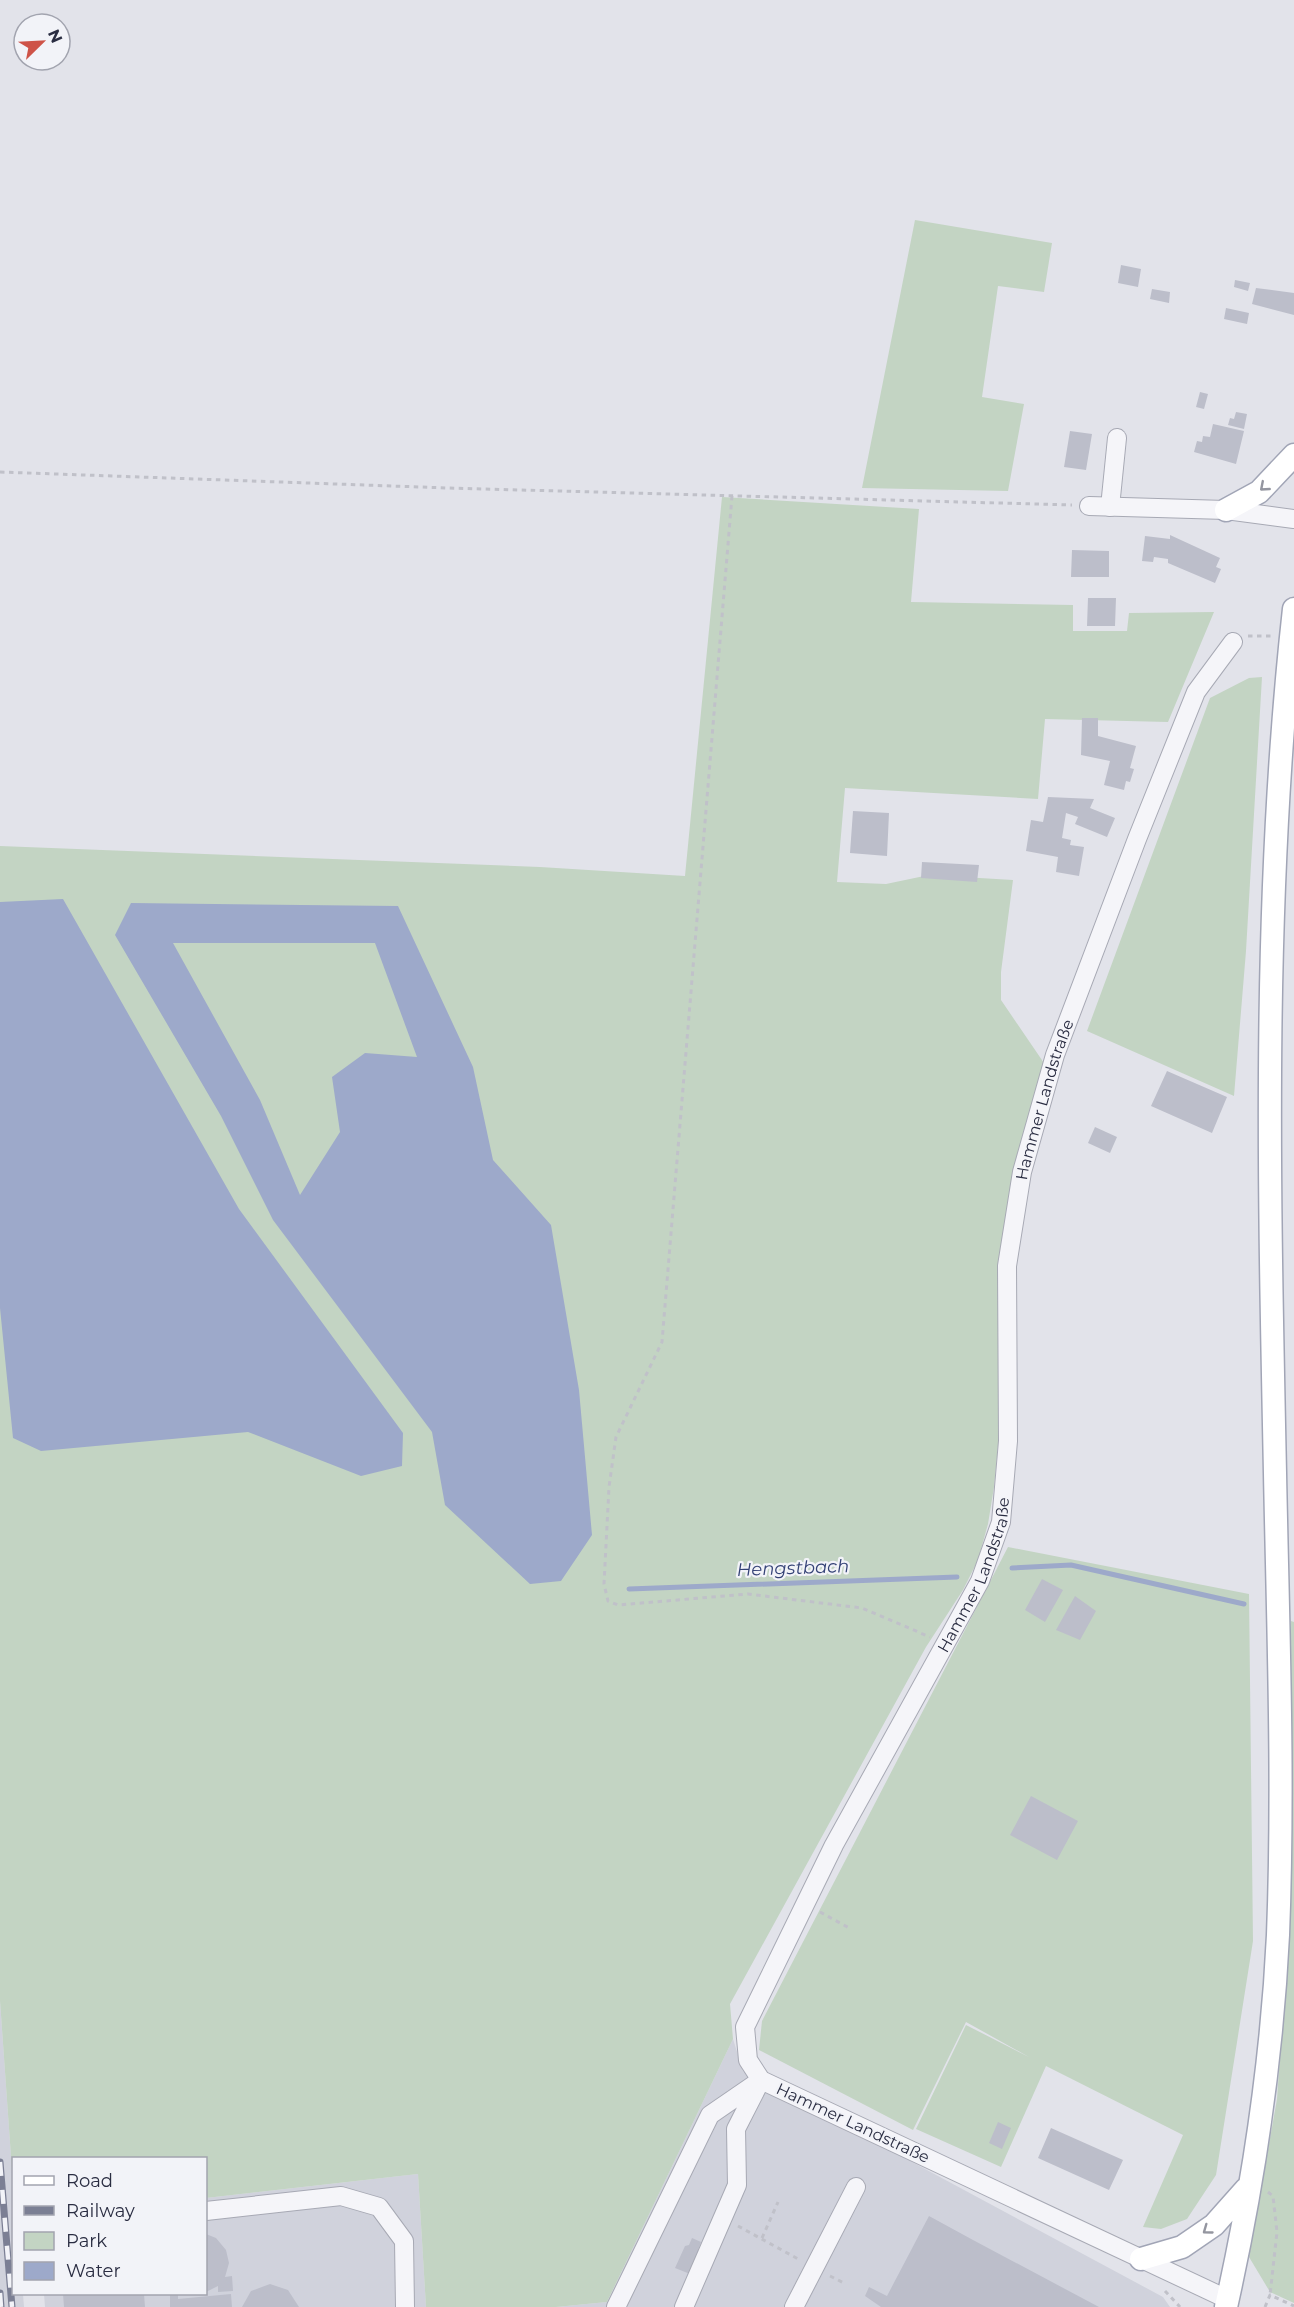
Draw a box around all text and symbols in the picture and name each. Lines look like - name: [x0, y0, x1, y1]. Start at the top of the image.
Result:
- north arrow: [12, 12, 72, 72]
- text: N: [44, 26, 67, 46]
- one-way arrow: [1260, 480, 1271, 491]
- street label: Hammer Landstraße: [1011, 1016, 1077, 1181]
- street label: Hammer Landstraße: [933, 1496, 1013, 1655]
- water label: Hengstbach: [736, 1555, 850, 1581]
- street label: Hammer Landstraße: [773, 2079, 933, 2167]
- legend: [12, 2157, 207, 2295]
- text: Road: [66, 2170, 113, 2192]
- text: Railway: [66, 2200, 135, 2222]
- one-way arrow: [1202, 2223, 1213, 2234]
- text: Park: [66, 2230, 107, 2252]
- text: Water: [66, 2260, 121, 2282]

